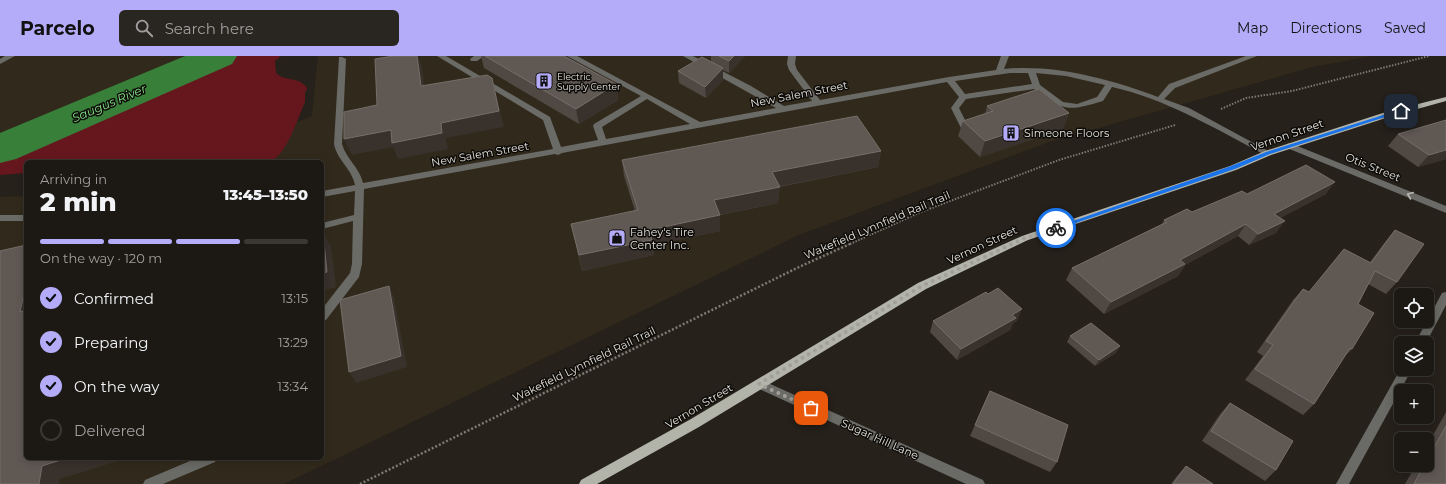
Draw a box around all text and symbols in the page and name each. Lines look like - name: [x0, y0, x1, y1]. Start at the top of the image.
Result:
- search box: [119, 10, 399, 46]
- text: Parcelo: [20, 17, 95, 40]
- icon: search: [133, 17, 155, 39]
- text: Search here: [165, 19, 254, 38]
- text: Map: [1237, 19, 1268, 37]
- text: Directions: [1290, 19, 1362, 37]
- text: Saved: [1384, 19, 1426, 37]
- building icon: Electric Supply Center: [534, 71, 554, 91]
- place label: Electric Supply Center: [557, 71, 621, 92]
- street label: New Salem Street: [749, 78, 849, 110]
- water label: Saugus River: [70, 81, 149, 125]
- pin: [1384, 94, 1418, 128]
- icon: home: [1390, 100, 1412, 122]
- street label: Vernon Street: [1249, 116, 1326, 154]
- building icon: Simeone Floors: [1001, 123, 1021, 143]
- place label: Simeone Floors: [1024, 126, 1110, 140]
- street label: New Salem Street: [430, 138, 530, 169]
- street label: Otis Street: [1343, 150, 1403, 185]
- text: Arriving in: [40, 171, 107, 187]
- text: 13:45–13:50: [223, 185, 308, 204]
- text: 2 min: [40, 186, 117, 218]
- street label: Wakefield Lynnfield Rail Trail: [802, 188, 952, 262]
- one-way arrow: [1406, 192, 1414, 200]
- courier: [1036, 208, 1076, 248]
- icon: bike: [1045, 217, 1067, 239]
- street label: Vernon Street: [945, 222, 1020, 267]
- place label: Fahey's Tire Center Inc.: [630, 225, 694, 252]
- shop icon: Fahey's Tire Center Inc.: [607, 228, 627, 248]
- text: On the way · 120 m: [40, 250, 162, 266]
- icon: check: [40, 287, 62, 309]
- map controls: [1394, 288, 1434, 472]
- button: locate: [1394, 288, 1434, 328]
- text: Confirmed: [74, 289, 154, 308]
- text: 13:15: [281, 290, 308, 306]
- street label: Wakefield Lynnfield Rail Trail: [510, 323, 658, 405]
- icon: check: [40, 331, 62, 353]
- text: Preparing: [74, 333, 149, 352]
- text: 13:29: [278, 334, 308, 350]
- button: layers: [1394, 336, 1434, 376]
- icon: check: [40, 375, 62, 397]
- text: On the way: [74, 377, 159, 396]
- text: 13:34: [277, 378, 308, 394]
- street label: Vernon Street: [663, 380, 736, 432]
- button: +: [1394, 384, 1434, 424]
- pin: [794, 391, 828, 425]
- icon: bag: [800, 397, 822, 419]
- street label: Sugar Hill Lane: [839, 416, 921, 462]
- text: Delivered: [74, 421, 146, 440]
- button: −: [1394, 432, 1434, 472]

